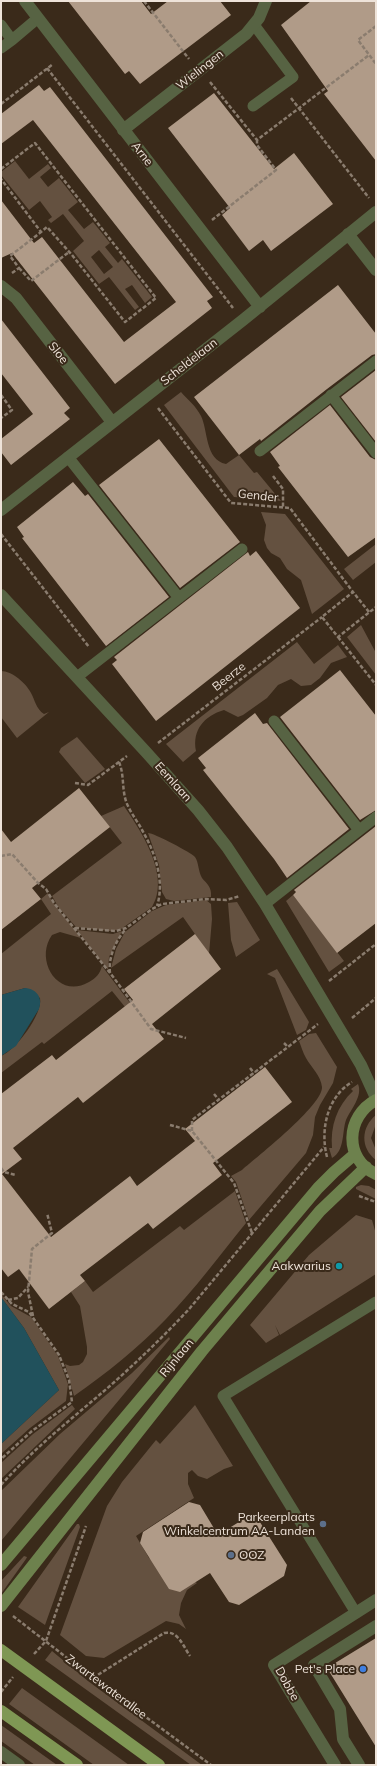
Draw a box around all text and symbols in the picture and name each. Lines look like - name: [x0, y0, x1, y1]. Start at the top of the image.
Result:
- street label: Wielingen: [173, 47, 227, 93]
- street label: Arne: [128, 139, 156, 169]
- street label: Scheldelaan: [158, 335, 220, 389]
- street label: Sloe: [45, 339, 71, 367]
- street label: Gender: [237, 487, 279, 505]
- street label: Beerze: [210, 660, 248, 694]
- street label: Eemlaan: [151, 759, 195, 805]
- place label: Aakwarius: [271, 1259, 331, 1273]
- marker: Aakwarius: [334, 1261, 344, 1271]
- street label: Rijnlaan: [157, 1336, 197, 1380]
- place label: Parkeerplaats Winkelcentrum AA-Landen: [164, 1510, 315, 1538]
- marker: Parkeerplaats Winkelcentrum AA-Landen: [318, 1519, 328, 1529]
- place label: OOZ: [239, 1548, 264, 1562]
- marker: OOZ: [226, 1550, 236, 1560]
- street label: Zwartewaterallee: [63, 1652, 149, 1722]
- place label: Pet's Place: [295, 1662, 355, 1676]
- street label: Dobbe: [272, 1664, 302, 1704]
- marker: Pet's Place: [358, 1664, 368, 1674]

